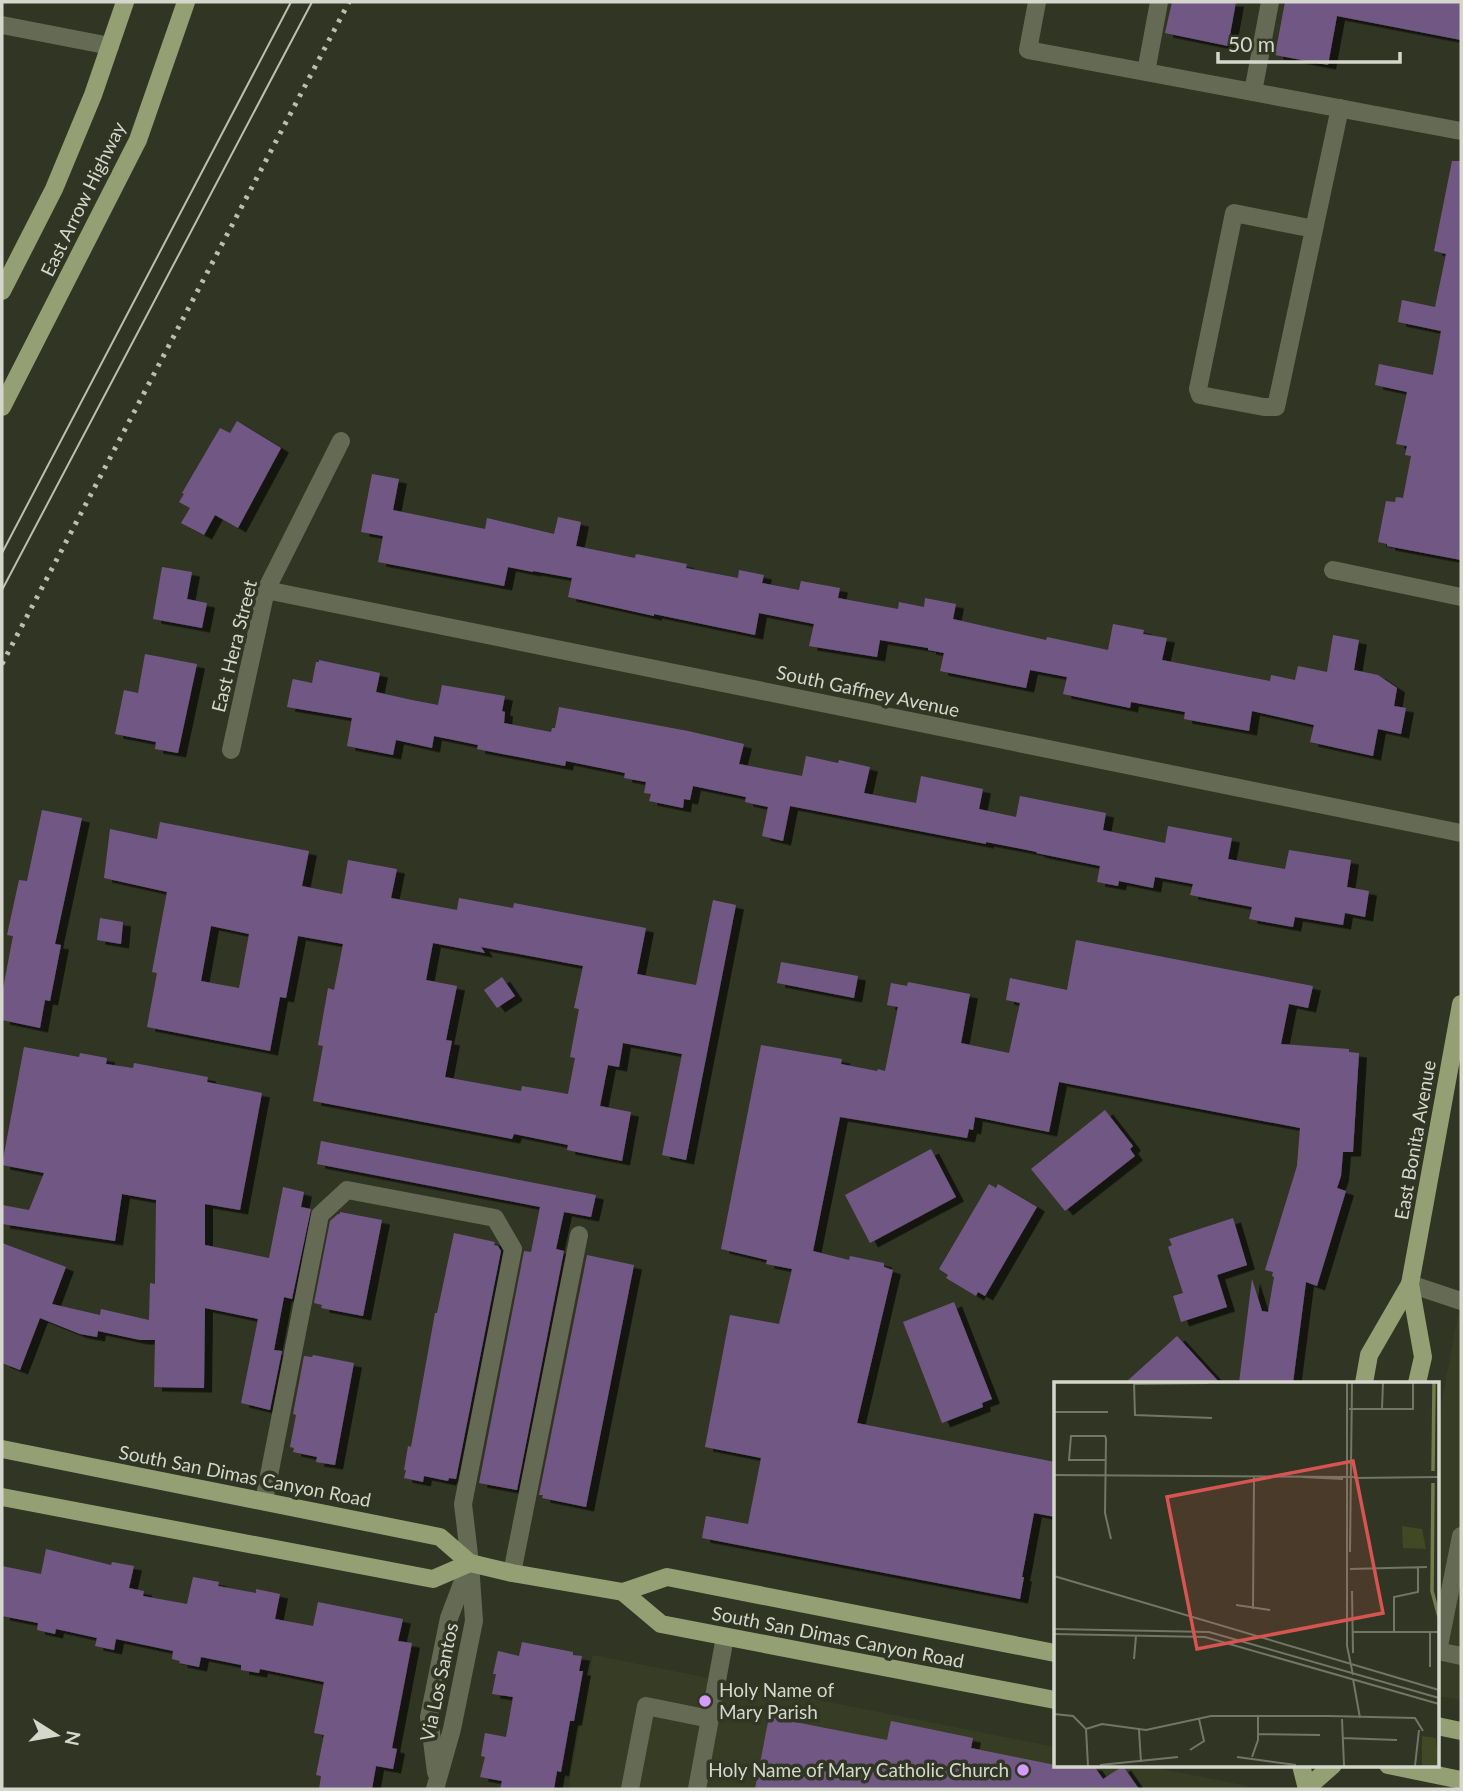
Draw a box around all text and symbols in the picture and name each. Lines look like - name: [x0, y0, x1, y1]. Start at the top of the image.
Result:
- scale bar: [1218, 21, 1400, 65]
- text: 50 m: [1228, 31, 1275, 56]
- street label: East Arrow Highway: [35, 118, 130, 280]
- street label: East Hera Street: [206, 577, 261, 714]
- street label: South Gaffney Avenue: [774, 660, 962, 721]
- street label: East Bonita Avenue: [1389, 1058, 1440, 1222]
- inset map: [1054, 1382, 1438, 1766]
- street label: South San Dimas Canyon Road: [117, 1440, 373, 1511]
- street label: South San Dimas Canyon Road: [710, 1601, 966, 1672]
- street label: Via Los Santos: [415, 1621, 462, 1743]
- place label: Holy Name of Mary Parish: [719, 1678, 834, 1723]
- marker: Holy Name of Mary Parish: [697, 1693, 713, 1709]
- north arrow: [21, 1700, 91, 1770]
- text: N: [60, 1729, 86, 1748]
- place label: Holy Name of Mary Catholic Church: [708, 1758, 1009, 1781]
- marker: Holy Name of Mary Catholic Church: [1015, 1762, 1031, 1778]

